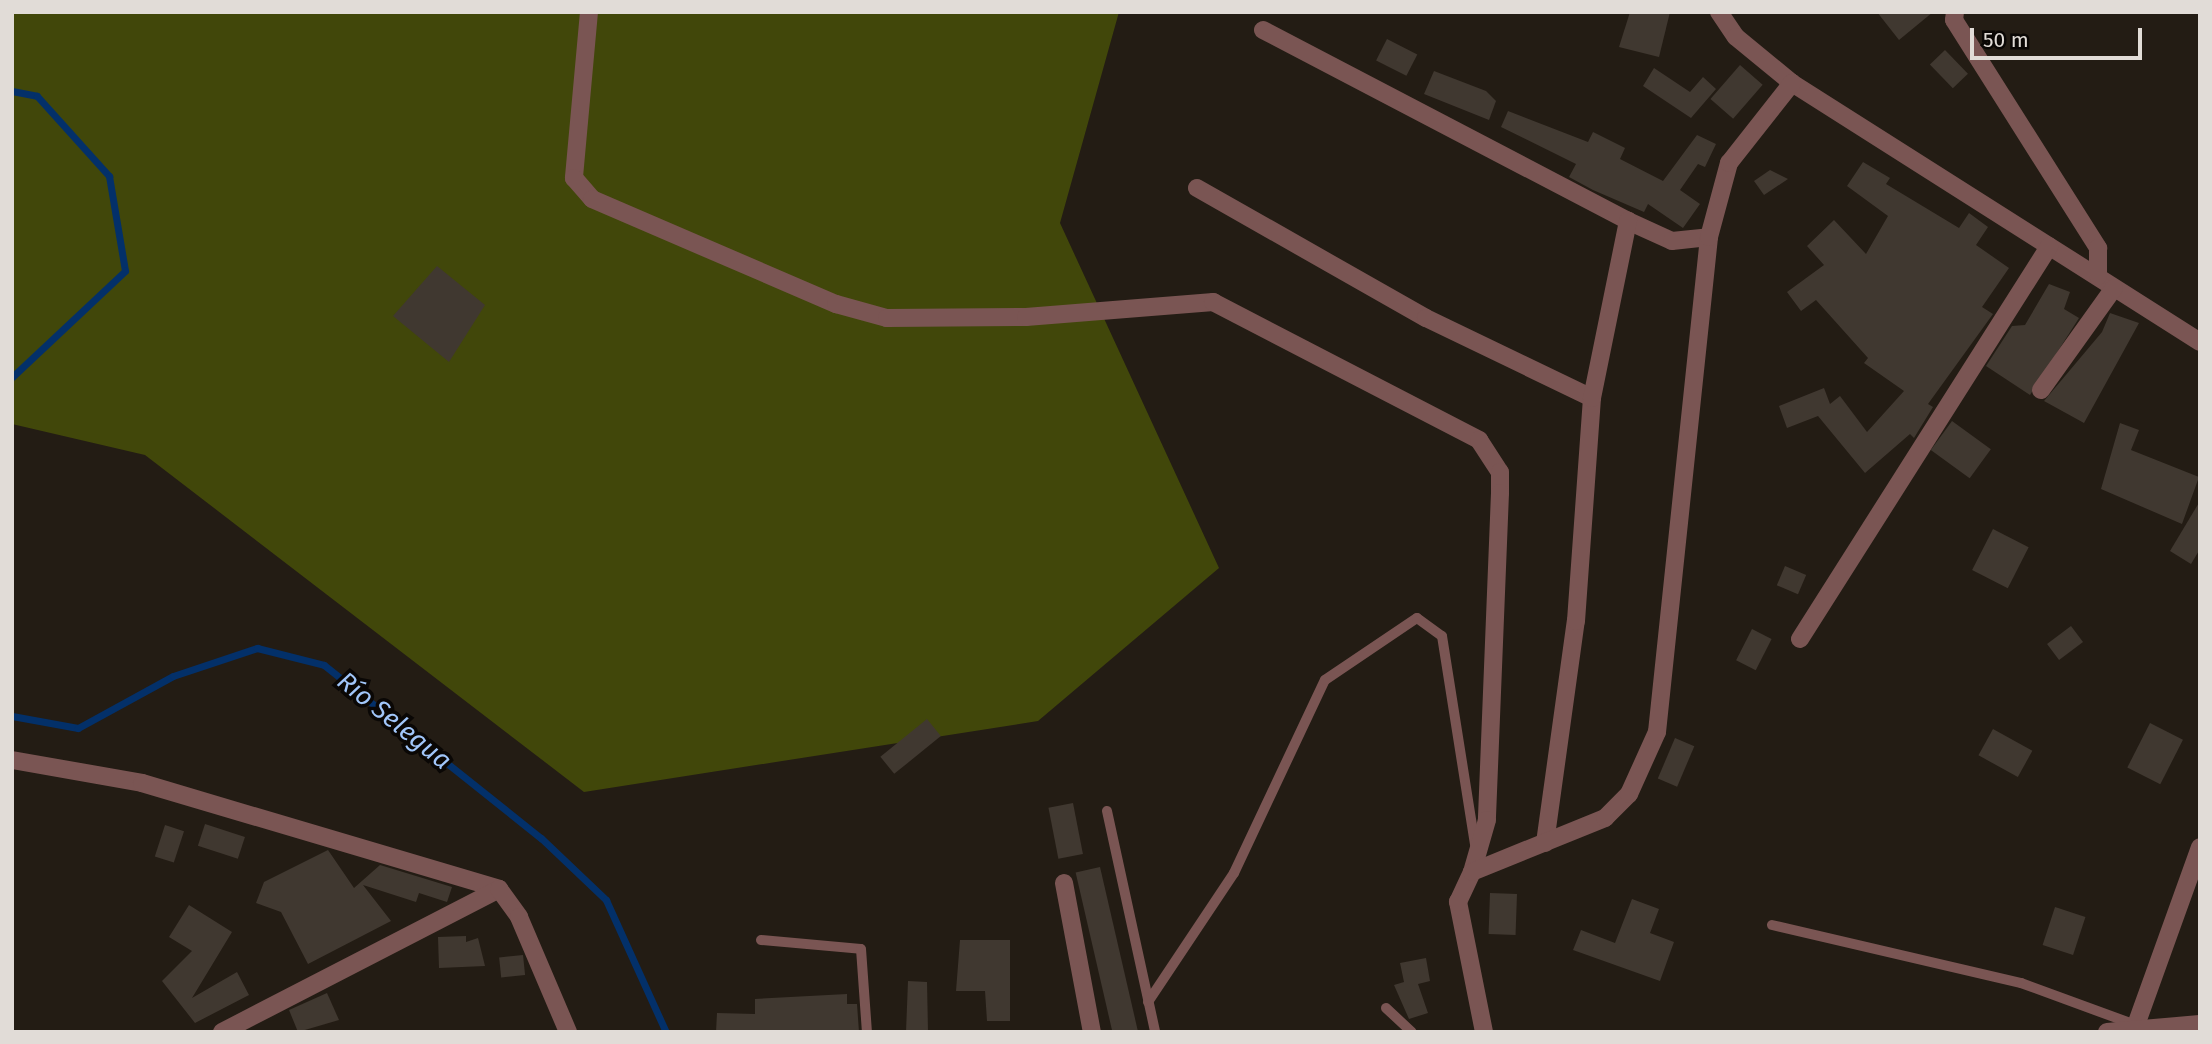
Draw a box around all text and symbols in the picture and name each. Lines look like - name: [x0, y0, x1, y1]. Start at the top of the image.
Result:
- scale bar: [1974, 14, 2146, 58]
- text: 50 m: [1983, 27, 2029, 53]
- water label: Río Selegua: [331, 666, 457, 776]

